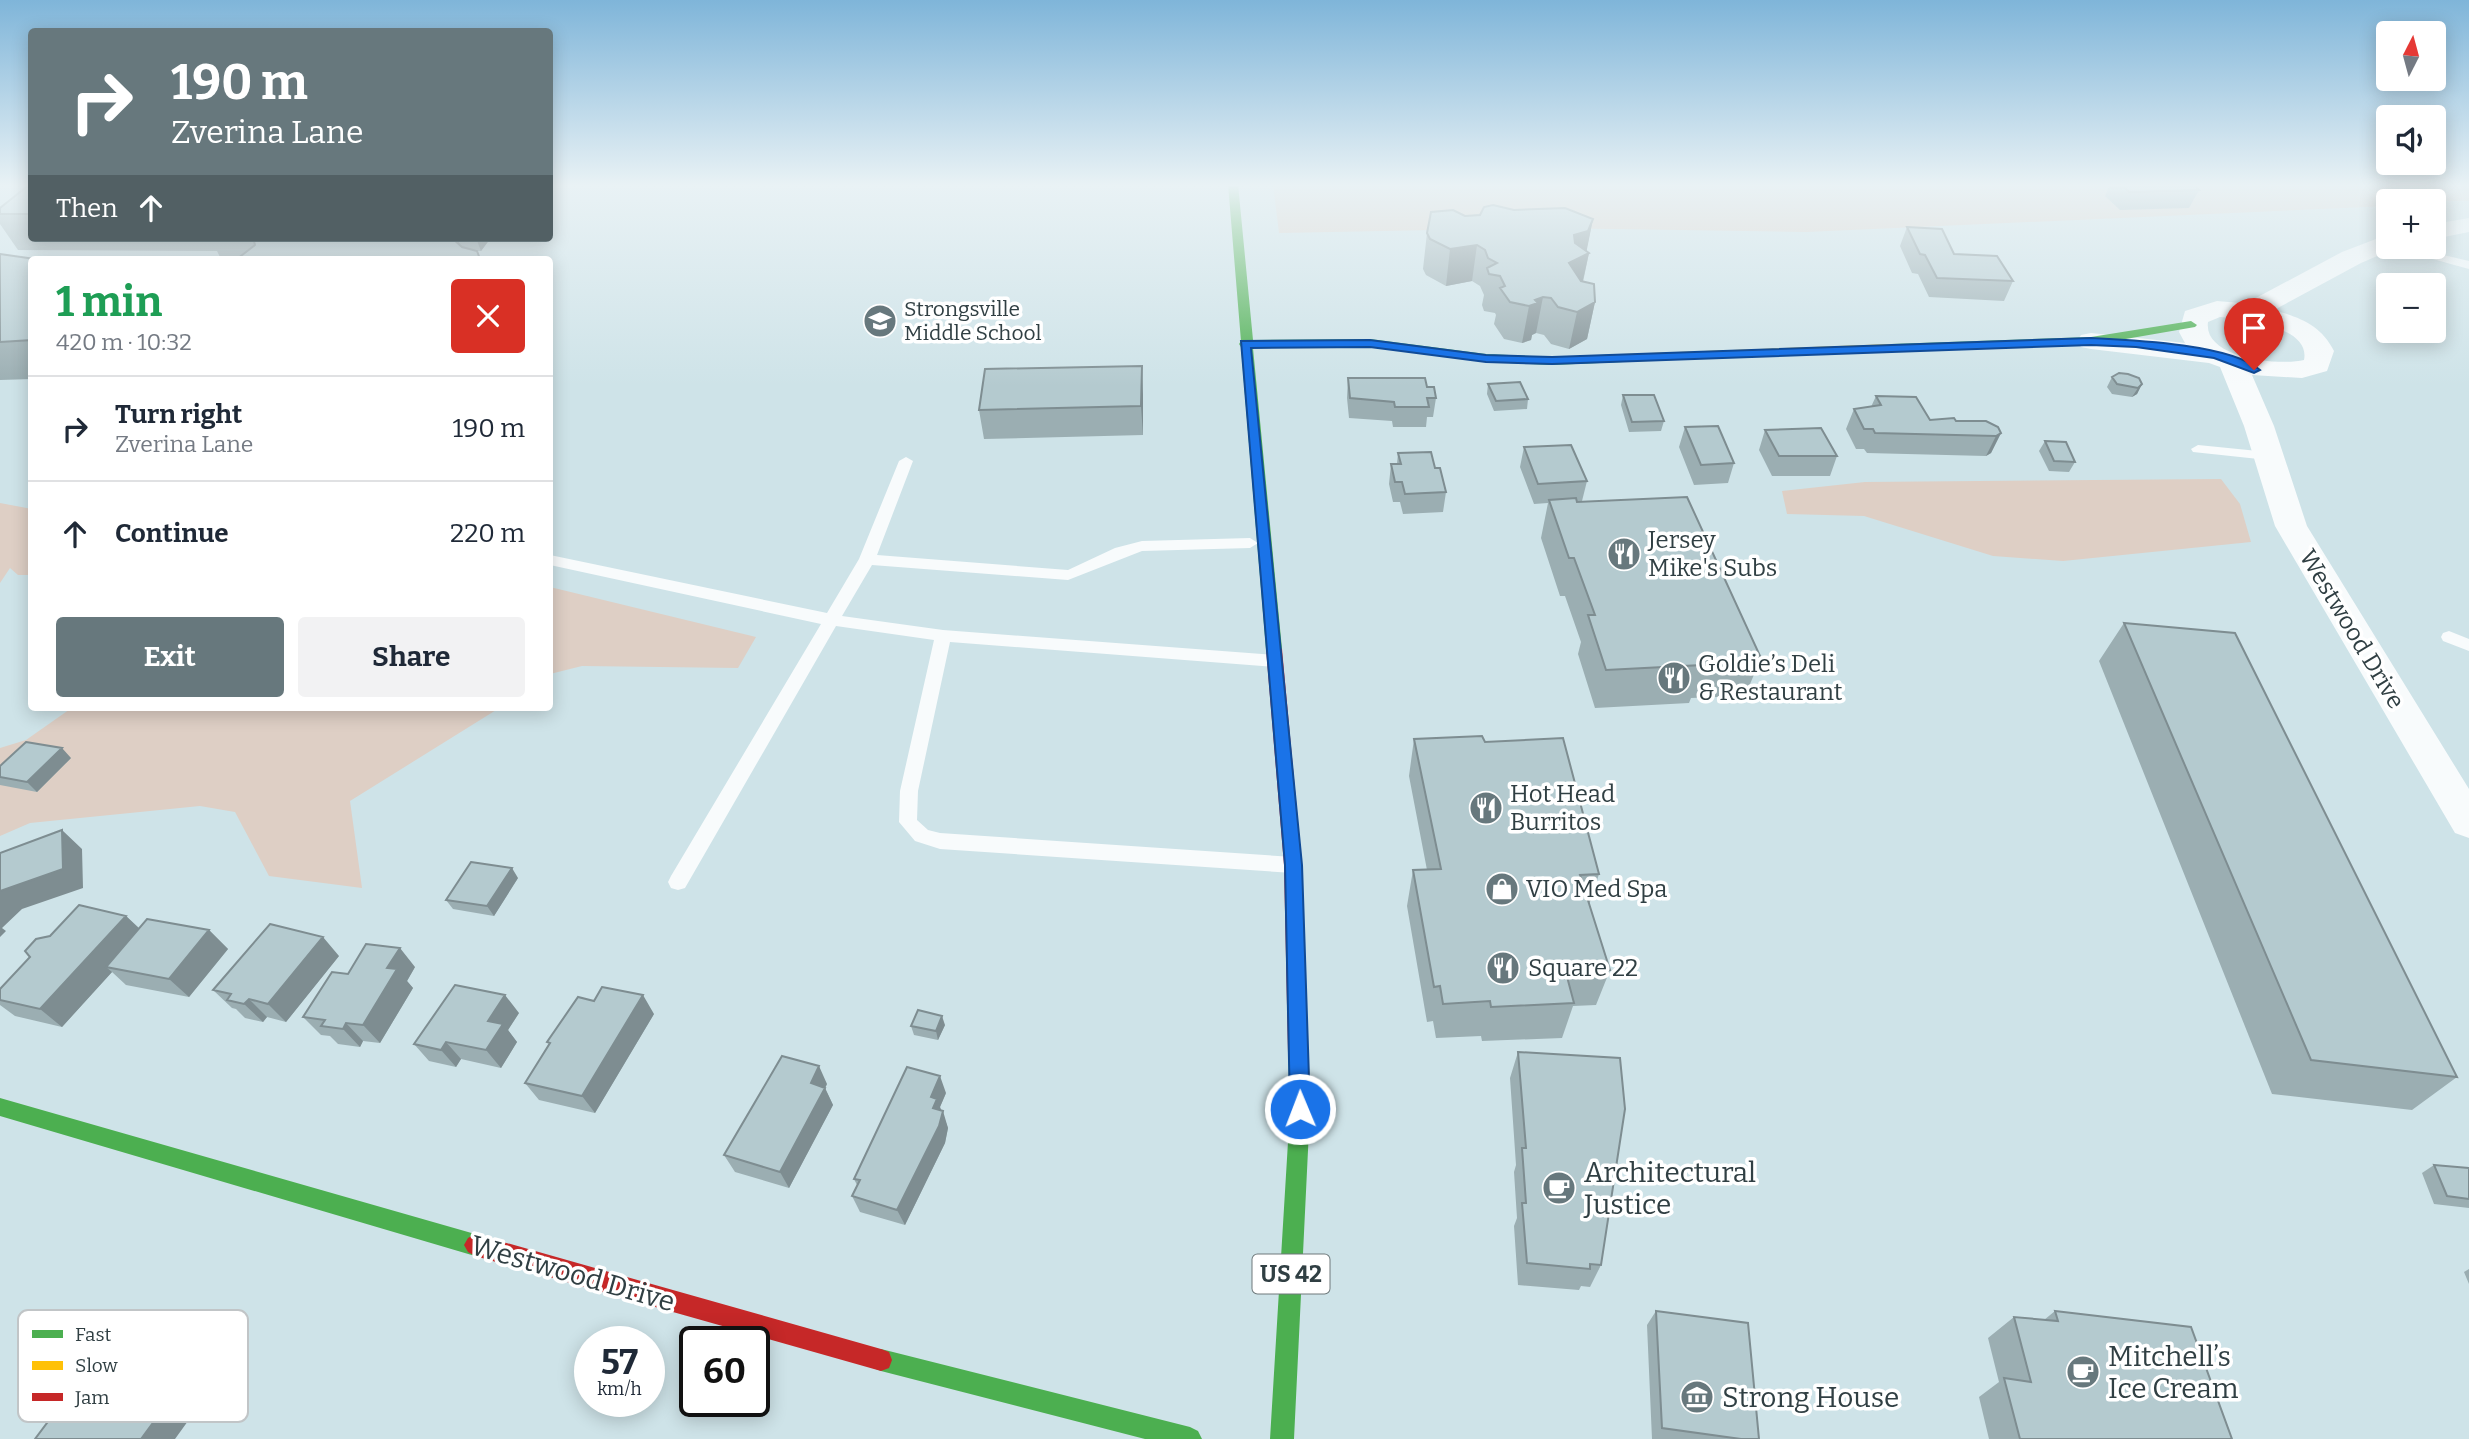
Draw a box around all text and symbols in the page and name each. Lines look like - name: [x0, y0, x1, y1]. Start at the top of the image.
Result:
- north arrow: [2376, 21, 2446, 91]
- map controls: [2376, 21, 2446, 343]
- text: 190 m: [171, 53, 308, 112]
- icon: right: [56, 56, 147, 147]
- button: sound: [2376, 105, 2446, 175]
- text: Zverina Lane: [171, 113, 364, 151]
- icon: ahead: [132, 189, 170, 227]
- button: +: [2376, 189, 2446, 259]
- text: Then: [56, 193, 118, 224]
- button: −: [2376, 273, 2446, 343]
- text: 1 min: [56, 277, 162, 327]
- button: close: [451, 279, 525, 353]
- place label: Strongsville Middle School: [904, 296, 1042, 346]
- pin: [2224, 298, 2284, 370]
- school or university icon: Strongsville Middle School: [861, 302, 899, 340]
- icon: arrive: [2235, 309, 2273, 347]
- text: 420 m · 10:32: [56, 328, 192, 356]
- text: Turn right: [115, 399, 242, 430]
- icon: right: [56, 410, 94, 448]
- text: 190 m: [453, 413, 525, 444]
- text: Zverina Lane: [115, 430, 253, 458]
- icon: ahead: [56, 515, 94, 553]
- text: Continue: [115, 518, 229, 549]
- text: 220 m: [450, 518, 525, 549]
- place label: Jersey Mike's Subs: [1647, 526, 1777, 582]
- restaurant icon: Jersey Mike's Subs: [1605, 535, 1643, 573]
- street label: Westwood Drive: [2294, 544, 2410, 714]
- button: Exit: [56, 617, 284, 697]
- button: Share: [298, 617, 525, 697]
- place label: Goldie’s Deli & Restaurant: [1698, 650, 1843, 706]
- restaurant icon: Goldie’s Deli & Restaurant: [1655, 659, 1693, 697]
- place label: Hot Head Burritos: [1510, 780, 1615, 836]
- restaurant icon: Hot Head Burritos: [1467, 789, 1505, 827]
- shop icon: VIO Med Spa: [1483, 870, 1521, 908]
- place label: VIO Med Spa: [1526, 875, 1667, 903]
- restaurant icon: Square 22: [1484, 949, 1522, 987]
- place label: Square 22: [1528, 954, 1638, 982]
- position arrow: [1263, 1072, 1337, 1146]
- place label: Architectural Justice: [1583, 1156, 1756, 1221]
- cafe icon: Architectural Justice: [1540, 1169, 1578, 1207]
- street label: Westwood Drive: [467, 1229, 679, 1318]
- road number: US 42: [1252, 1254, 1330, 1294]
- legend: [18, 1310, 248, 1422]
- text: Fast: [75, 1323, 112, 1346]
- speed limit sign: 60: [679, 1326, 770, 1417]
- place label: Mitchell’s Ice Cream: [2108, 1340, 2239, 1405]
- text: 57: [601, 1341, 638, 1383]
- cafe icon: Mitchell’s Ice Cream: [2064, 1353, 2102, 1391]
- text: Slow: [75, 1354, 118, 1377]
- text: km/h: [597, 1378, 642, 1400]
- museum icon: Strong House: [1678, 1378, 1716, 1416]
- place label: Strong House: [1722, 1381, 1899, 1414]
- text: Jam: [74, 1386, 109, 1409]

